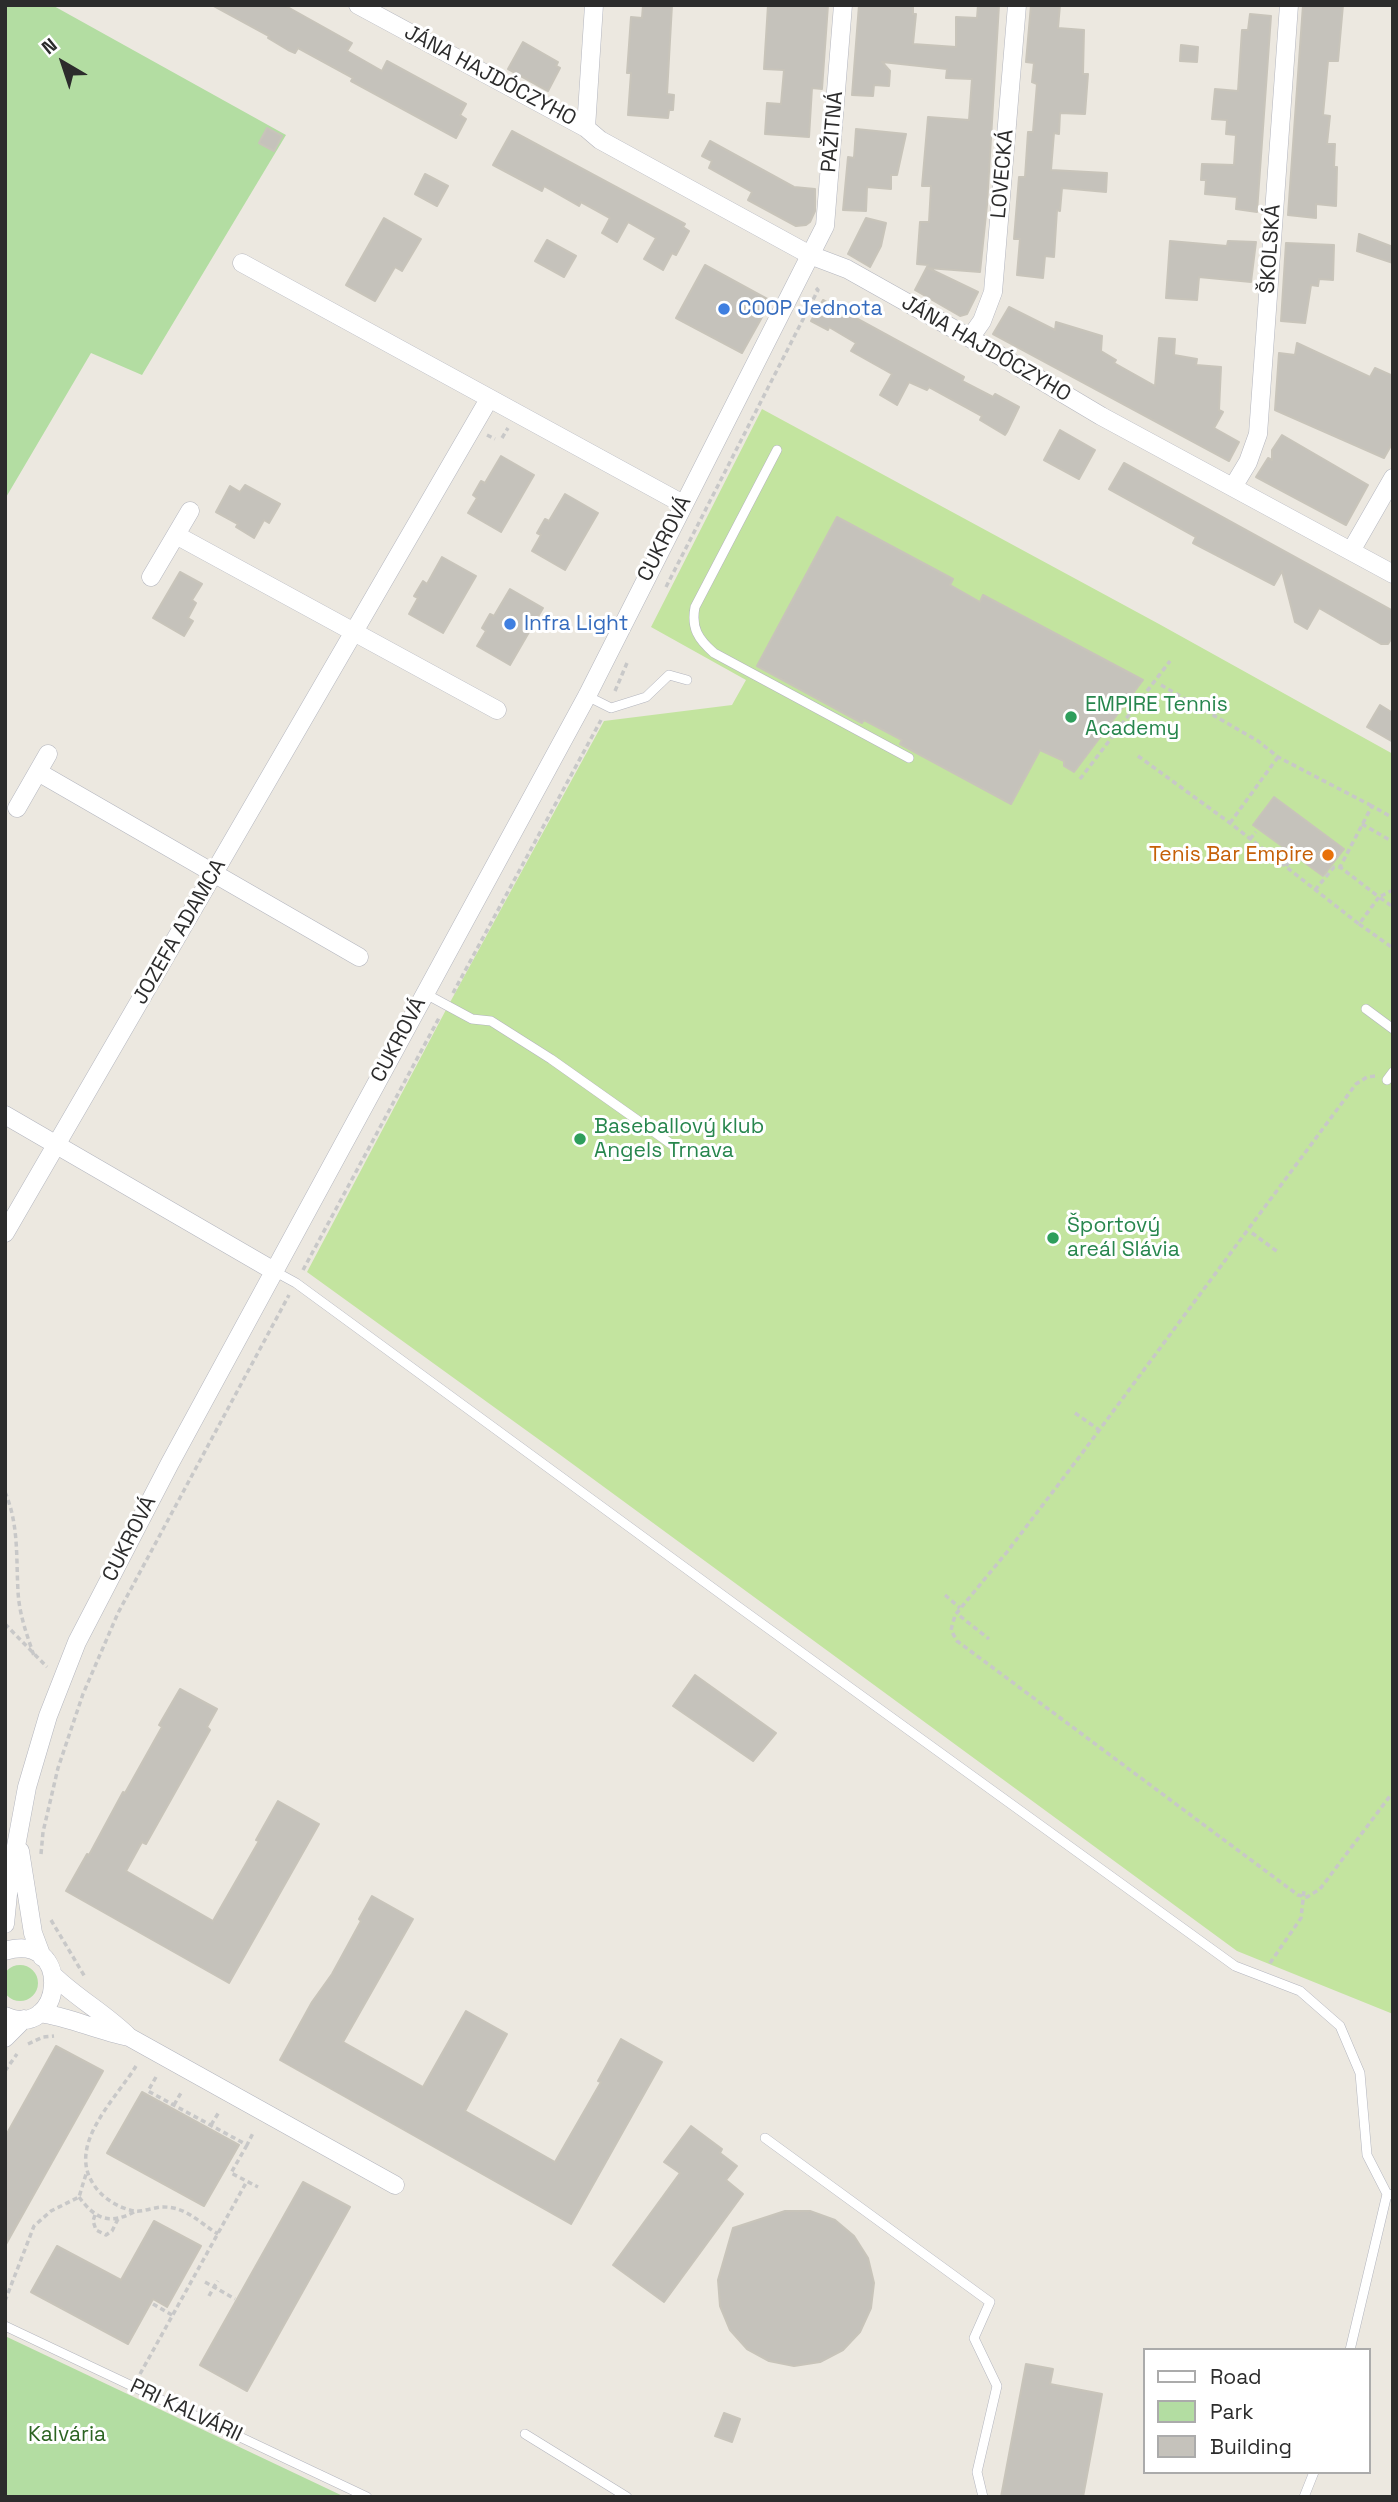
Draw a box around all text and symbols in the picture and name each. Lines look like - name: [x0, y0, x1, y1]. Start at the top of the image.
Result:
- street label: JÁNA HAJDÓCZYHO: [400, 20, 580, 132]
- north arrow: [28, 28, 98, 98]
- text: N: [37, 33, 62, 60]
- street label: PAŽITNÁ: [817, 90, 849, 174]
- street label: LOVECKÁ: [987, 129, 1019, 219]
- street label: ŠKOLSKÁ: [1255, 203, 1287, 295]
- street label: JÁNA HAJDÓCZYHO: [897, 290, 1075, 408]
- place label: COOP Jednota: [738, 296, 883, 322]
- marker: COOP Jednota: [716, 301, 732, 317]
- street label: CUKROVÁ: [633, 492, 697, 586]
- place label: Infra Light: [524, 611, 628, 637]
- marker: Infra Light: [502, 616, 518, 632]
- place label: EMPIRE Tennis Academy: [1085, 692, 1228, 742]
- marker: EMPIRE Tennis Academy: [1063, 709, 1079, 725]
- place label: Tenis Bar Empire: [1149, 842, 1314, 868]
- marker: Tenis Bar Empire: [1320, 847, 1336, 863]
- street label: JOZEFA ADAMCA: [128, 855, 232, 1009]
- street label: CUKROVÁ: [366, 993, 432, 1087]
- place label: Baseballový klub Angels Trnava: [594, 1114, 764, 1164]
- marker: Baseballový klub Angels Trnava: [572, 1131, 588, 1147]
- place label: Športový areál Slávia: [1067, 1213, 1180, 1263]
- marker: Športový areál Slávia: [1045, 1230, 1061, 1246]
- street label: CUKROVÁ: [98, 1492, 162, 1586]
- legend: [1142, 2348, 1370, 2474]
- text: Road: [1210, 2363, 1262, 2390]
- street label: PRI KALVÁRII: [126, 2374, 246, 2448]
- text: Park: [1210, 2398, 1254, 2425]
- park label: Kalvária: [28, 2422, 106, 2448]
- text: Building: [1210, 2433, 1292, 2460]

